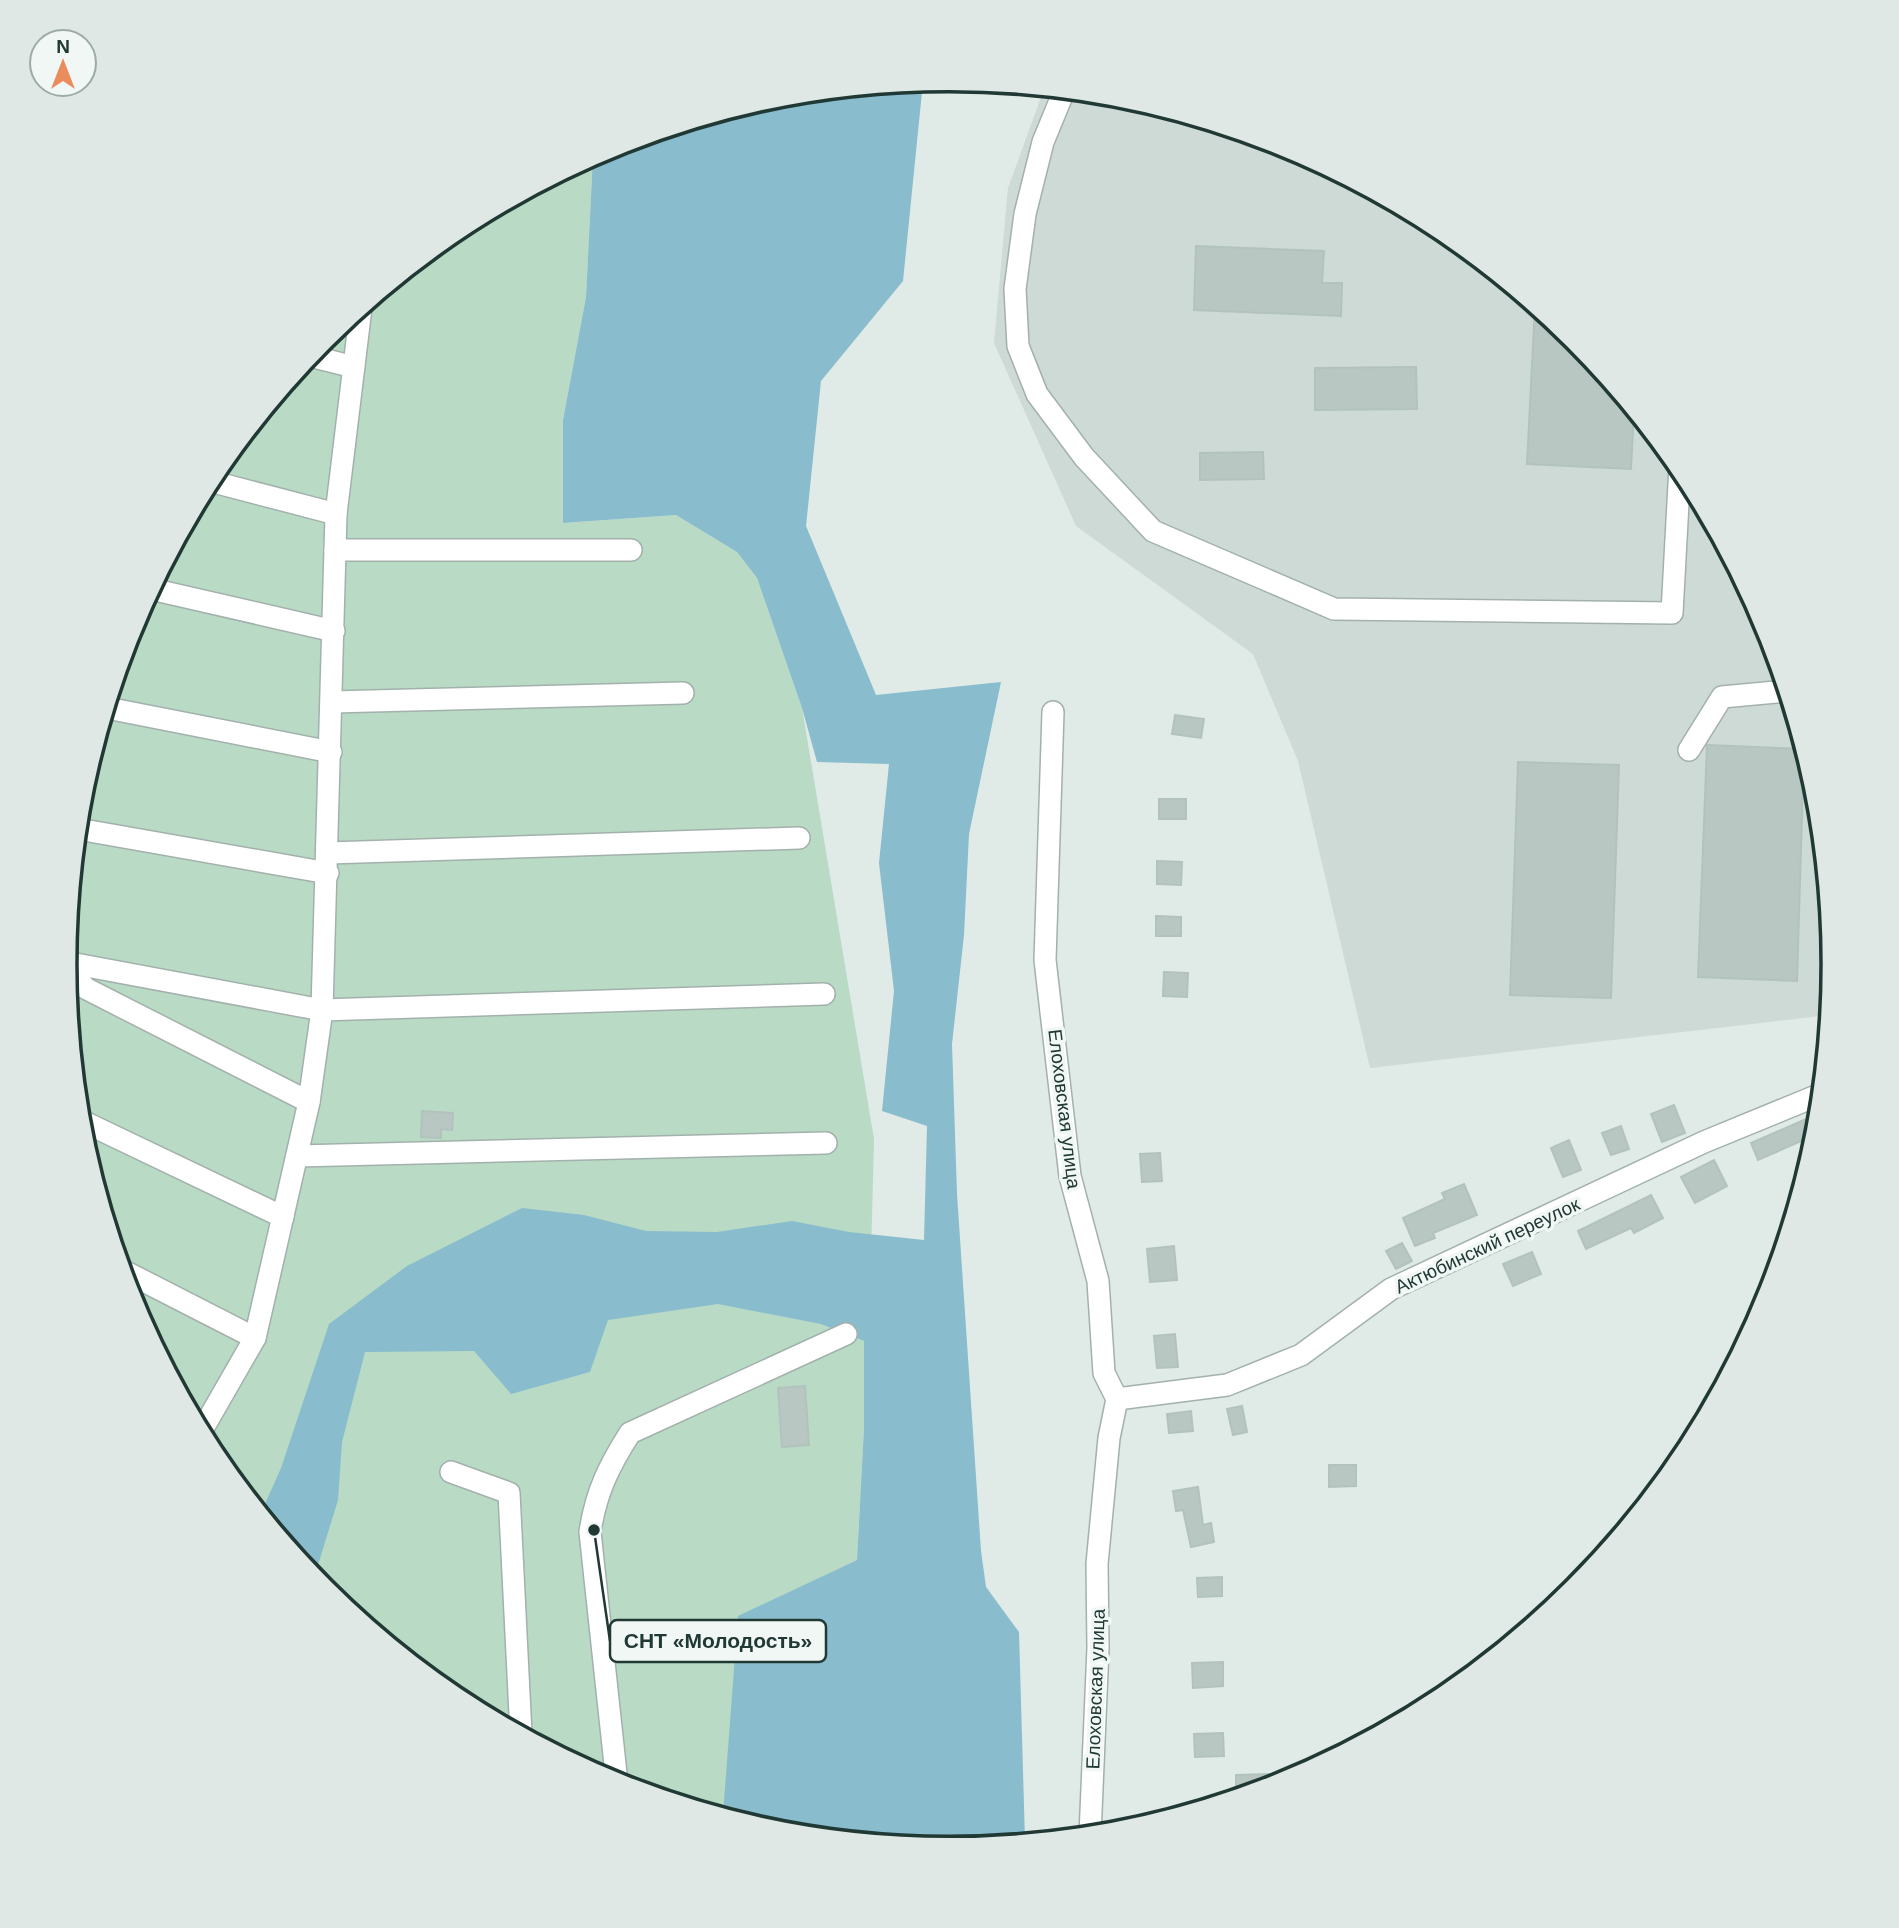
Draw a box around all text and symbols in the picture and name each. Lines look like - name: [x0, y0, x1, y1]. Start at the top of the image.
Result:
- north arrow: [28, 28, 98, 98]
- text: N: [56, 36, 70, 57]
- street label: Елоховская улица: [1044, 1028, 1085, 1190]
- street label: Актюбинский переулок: [1391, 1193, 1584, 1298]
- street label: Елоховская улица: [1082, 1608, 1109, 1770]
- callout: СНТ «Молодость»: [610, 1620, 826, 1662]
- text: СНТ «Молодость»: [624, 1629, 812, 1652]

